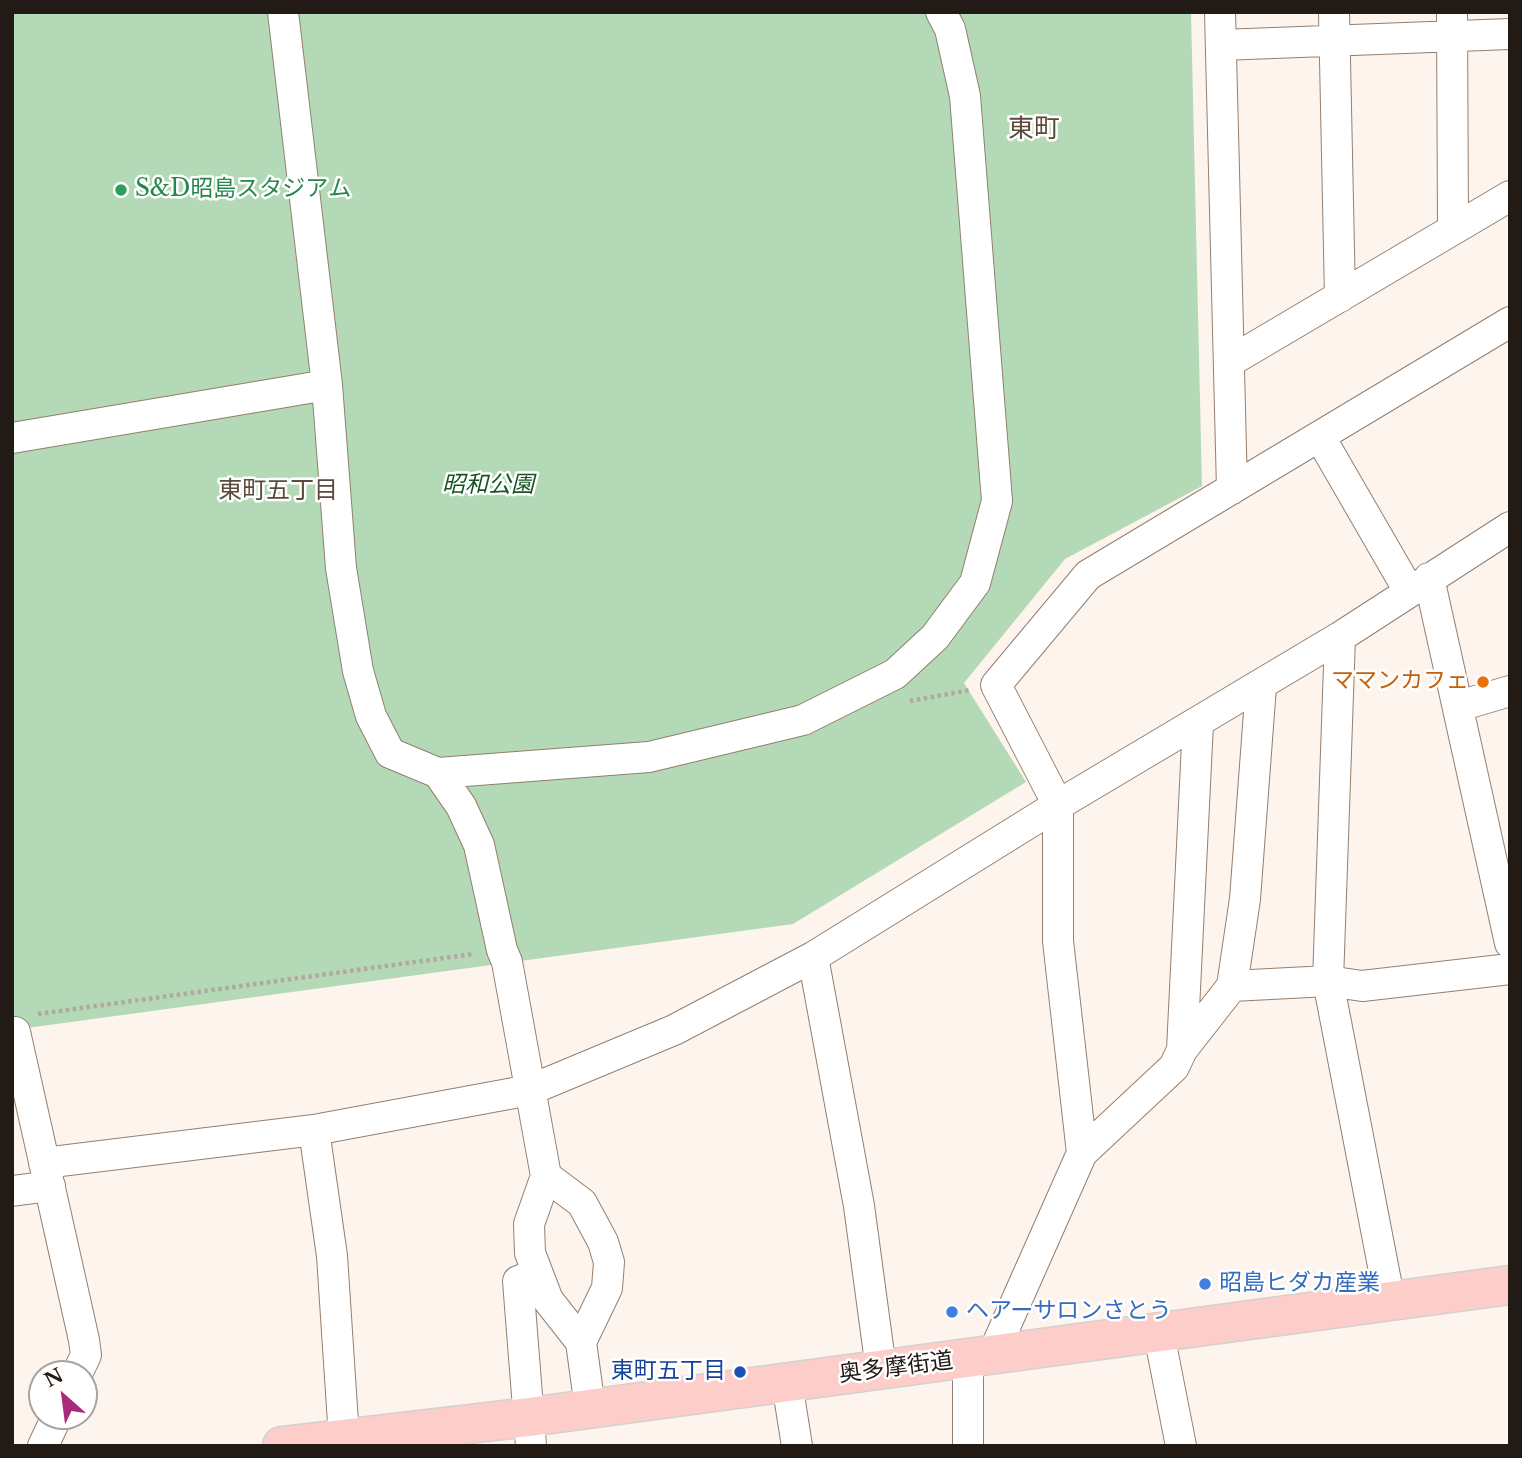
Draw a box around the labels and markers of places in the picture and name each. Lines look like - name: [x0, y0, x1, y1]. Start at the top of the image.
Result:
- place label: S&D昭島スタジアム: [135, 176, 351, 204]
- marker: S&D昭島スタジアム: [113, 182, 129, 198]
- place label: ママンカフェ: [1331, 668, 1469, 696]
- marker: ママンカフェ: [1475, 674, 1491, 690]
- place label: 昭島ヒダカ産業: [1219, 1270, 1380, 1298]
- marker: 昭島ヒダカ産業: [1197, 1276, 1213, 1292]
- place label: ヘアーサロンさとう: [966, 1298, 1172, 1326]
- marker: ヘアーサロンさとう: [944, 1304, 960, 1320]
- place label: 東町五丁目: [611, 1358, 726, 1386]
- marker: 東町五丁目: [732, 1364, 748, 1380]

